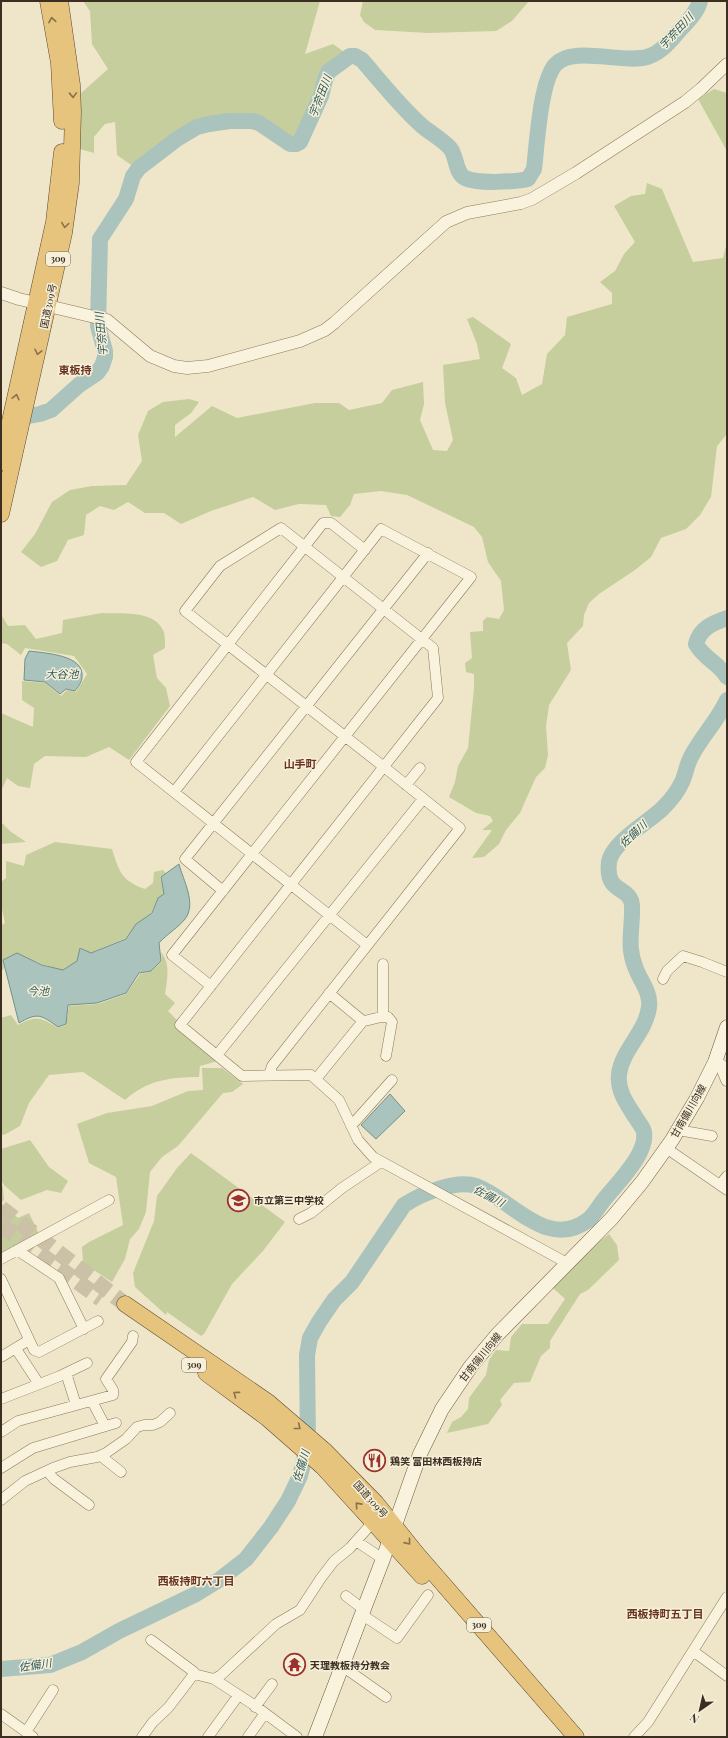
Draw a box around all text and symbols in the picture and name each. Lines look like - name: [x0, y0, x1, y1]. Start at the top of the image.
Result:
- water label: 宇奈田川: [655, 9, 697, 52]
- one-way arrow: [48, 17, 57, 23]
- water label: 宇奈田川: [305, 72, 335, 119]
- one-way arrow: [69, 92, 77, 98]
- one-way arrow: [61, 221, 70, 228]
- road number: 309: [46, 252, 70, 266]
- street label: 国道309号: [36, 282, 60, 330]
- water label: 宇奈田川: [91, 310, 110, 357]
- one-way arrow: [34, 348, 42, 355]
- district label: 東板持: [59, 362, 92, 377]
- one-way arrow: [11, 393, 19, 400]
- water label: 大谷池: [46, 666, 79, 681]
- district label: 山手町: [284, 756, 317, 771]
- water label: 佐備川: [615, 816, 651, 850]
- water label: 今池: [27, 983, 50, 998]
- street label: 甘南備川向線: [667, 1082, 709, 1140]
- water label: 佐備川: [471, 1181, 508, 1210]
- school or university icon: 市立第三中学校: [225, 1187, 251, 1213]
- place label: 市立第三中学校: [254, 1193, 324, 1207]
- street label: 甘南備川向線: [456, 1329, 504, 1385]
- road number: 309: [182, 1358, 206, 1372]
- one-way arrow: [233, 1391, 240, 1399]
- one-way arrow: [293, 1422, 301, 1429]
- water label: 佐備川: [289, 1447, 313, 1484]
- restaurant icon: 鶏笑 富田林西板持店: [362, 1448, 388, 1474]
- place label: 鶏笑 富田林西板持店: [390, 1454, 482, 1468]
- street label: 国道309号: [351, 1477, 391, 1521]
- one-way arrow: [356, 1502, 363, 1510]
- one-way arrow: [403, 1538, 410, 1545]
- district label: 西板持町六丁目: [158, 1573, 235, 1588]
- district label: 西板持町五丁目: [627, 1606, 704, 1621]
- road number: 309: [467, 1618, 491, 1632]
- temple icon: 天理教板持分教会: [282, 1652, 308, 1678]
- water label: 佐備川: [18, 1655, 53, 1674]
- place label: 天理教板持分教会: [310, 1658, 390, 1672]
- north arrow: [680, 1690, 720, 1730]
- text: N: [687, 1710, 702, 1727]

